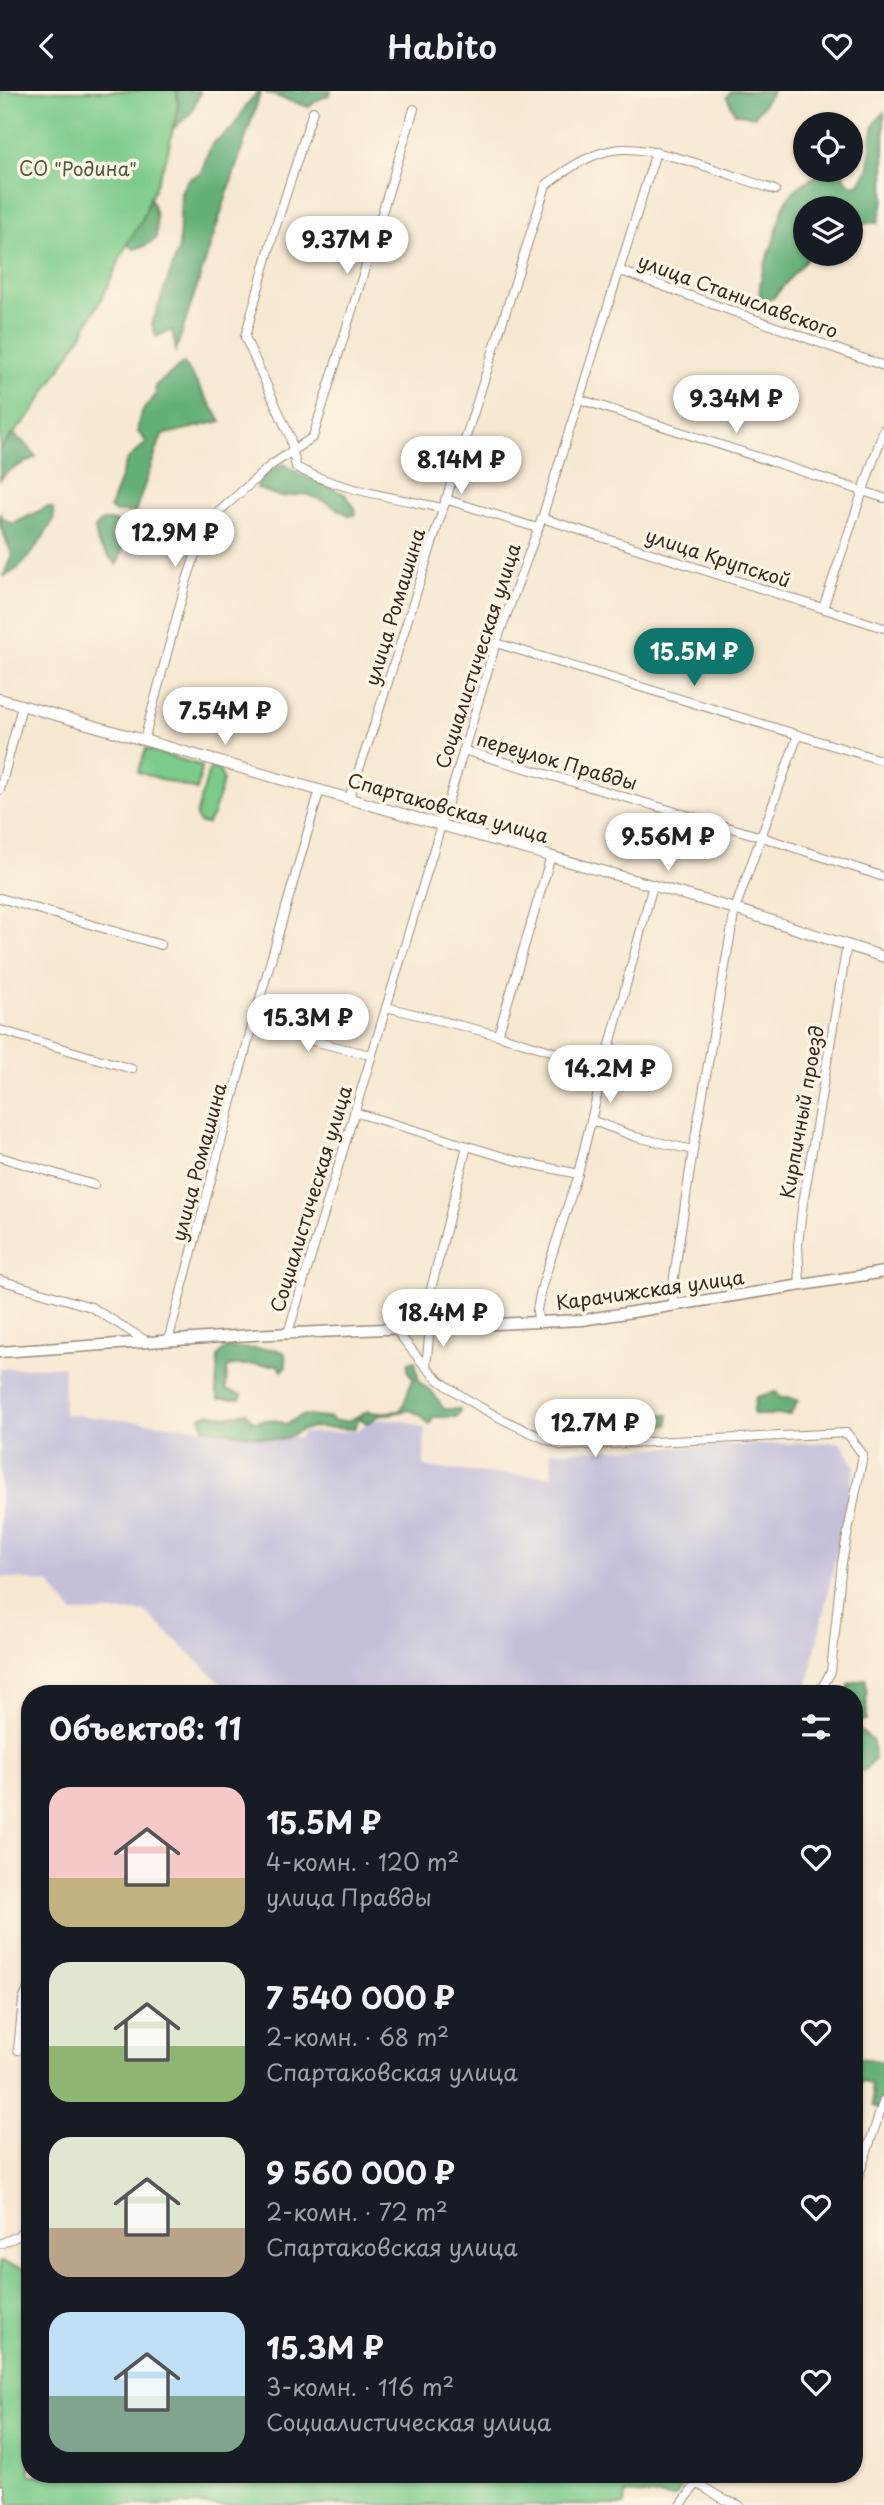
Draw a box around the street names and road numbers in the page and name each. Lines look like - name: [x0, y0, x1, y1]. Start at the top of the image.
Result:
- street label: улица Станиславского: [634, 246, 842, 344]
- street label: улица Крупской: [642, 520, 795, 594]
- street label: улица Ромашина: [357, 525, 431, 689]
- street label: Социалистическая улица: [427, 539, 527, 772]
- street label: переулок Правды: [474, 724, 641, 796]
- street label: Спартаковская улица: [345, 765, 552, 849]
- street label: Кирпичный проезд: [772, 1023, 830, 1201]
- street label: улица Ромашина: [163, 1079, 233, 1244]
- street label: Социалистическая улица: [262, 1082, 358, 1315]
- street label: Карачижская улица: [554, 1262, 746, 1316]

